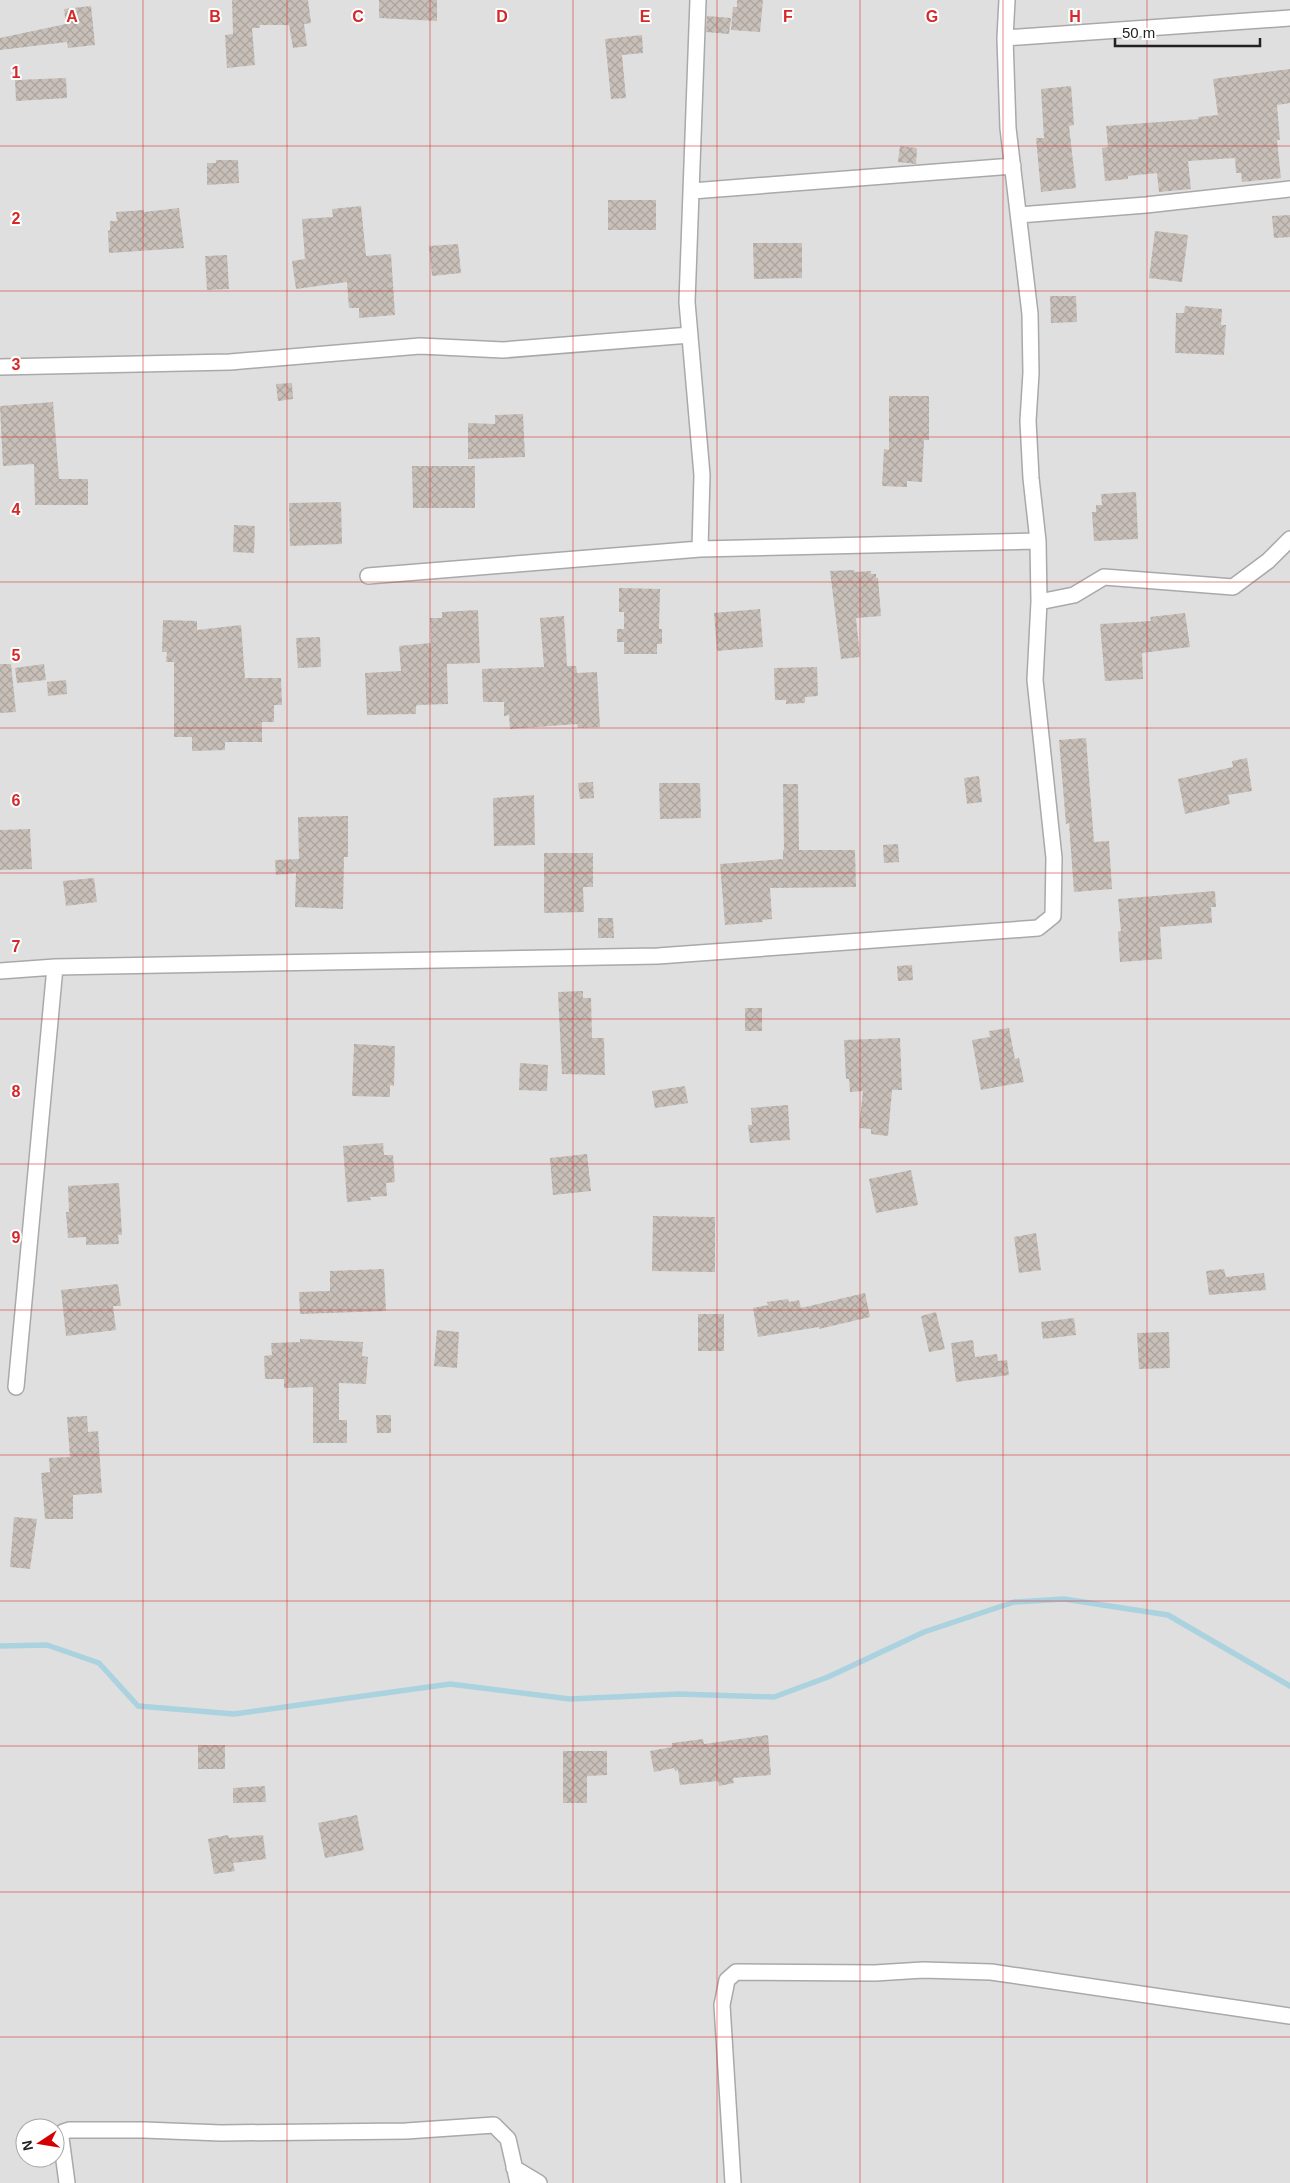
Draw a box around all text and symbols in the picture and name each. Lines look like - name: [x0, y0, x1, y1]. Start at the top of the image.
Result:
- text: A: [66, 8, 78, 25]
- text: B: [209, 8, 221, 25]
- text: C: [352, 8, 364, 25]
- text: D: [496, 8, 508, 25]
- text: E: [640, 8, 651, 25]
- text: F: [783, 8, 793, 25]
- text: G: [926, 8, 938, 25]
- text: H: [1069, 8, 1081, 25]
- scale bar: [1115, 15, 1260, 47]
- text: 50 m: [1122, 24, 1155, 41]
- text: 1: [12, 64, 21, 81]
- text: 2: [12, 210, 21, 227]
- text: 3: [12, 356, 21, 373]
- text: 4: [12, 501, 21, 518]
- text: 5: [12, 647, 21, 664]
- text: 6: [12, 792, 21, 809]
- text: 7: [12, 938, 21, 955]
- text: 8: [12, 1083, 21, 1100]
- text: 9: [12, 1229, 21, 1246]
- north arrow: [15, 2118, 65, 2168]
- text: N: [18, 2139, 36, 2152]

